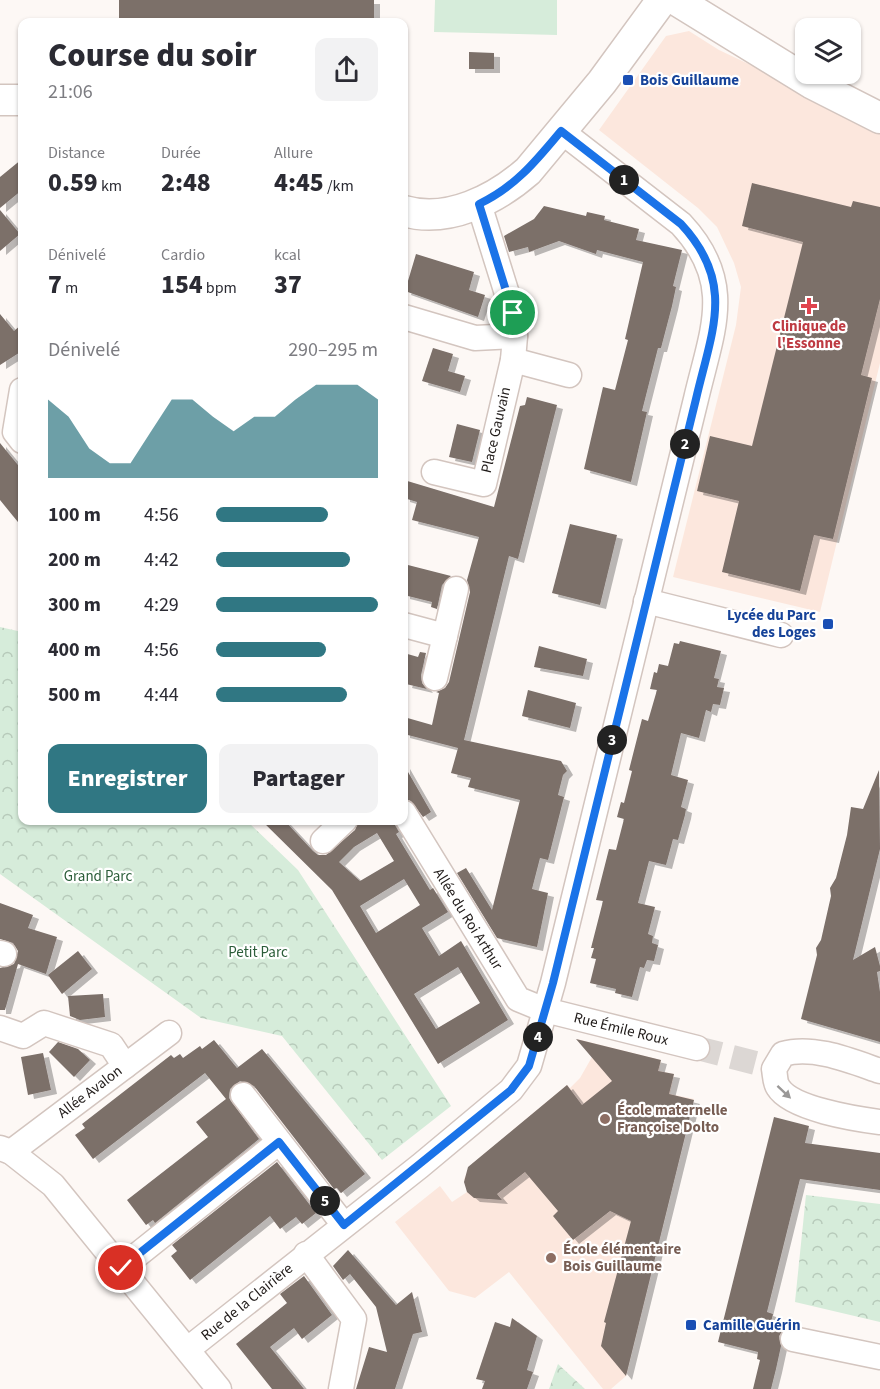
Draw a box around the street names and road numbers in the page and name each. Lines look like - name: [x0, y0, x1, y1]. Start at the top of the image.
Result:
- street label: Place Gauvain: [476, 385, 516, 475]
- street label: Allée du Roi Arthur: [428, 864, 508, 975]
- street label: Rue Émile Roux: [571, 1007, 671, 1051]
- street label: Allée Avalon: [53, 1061, 127, 1123]
- street label: Rue de la Clairière: [197, 1258, 297, 1346]

